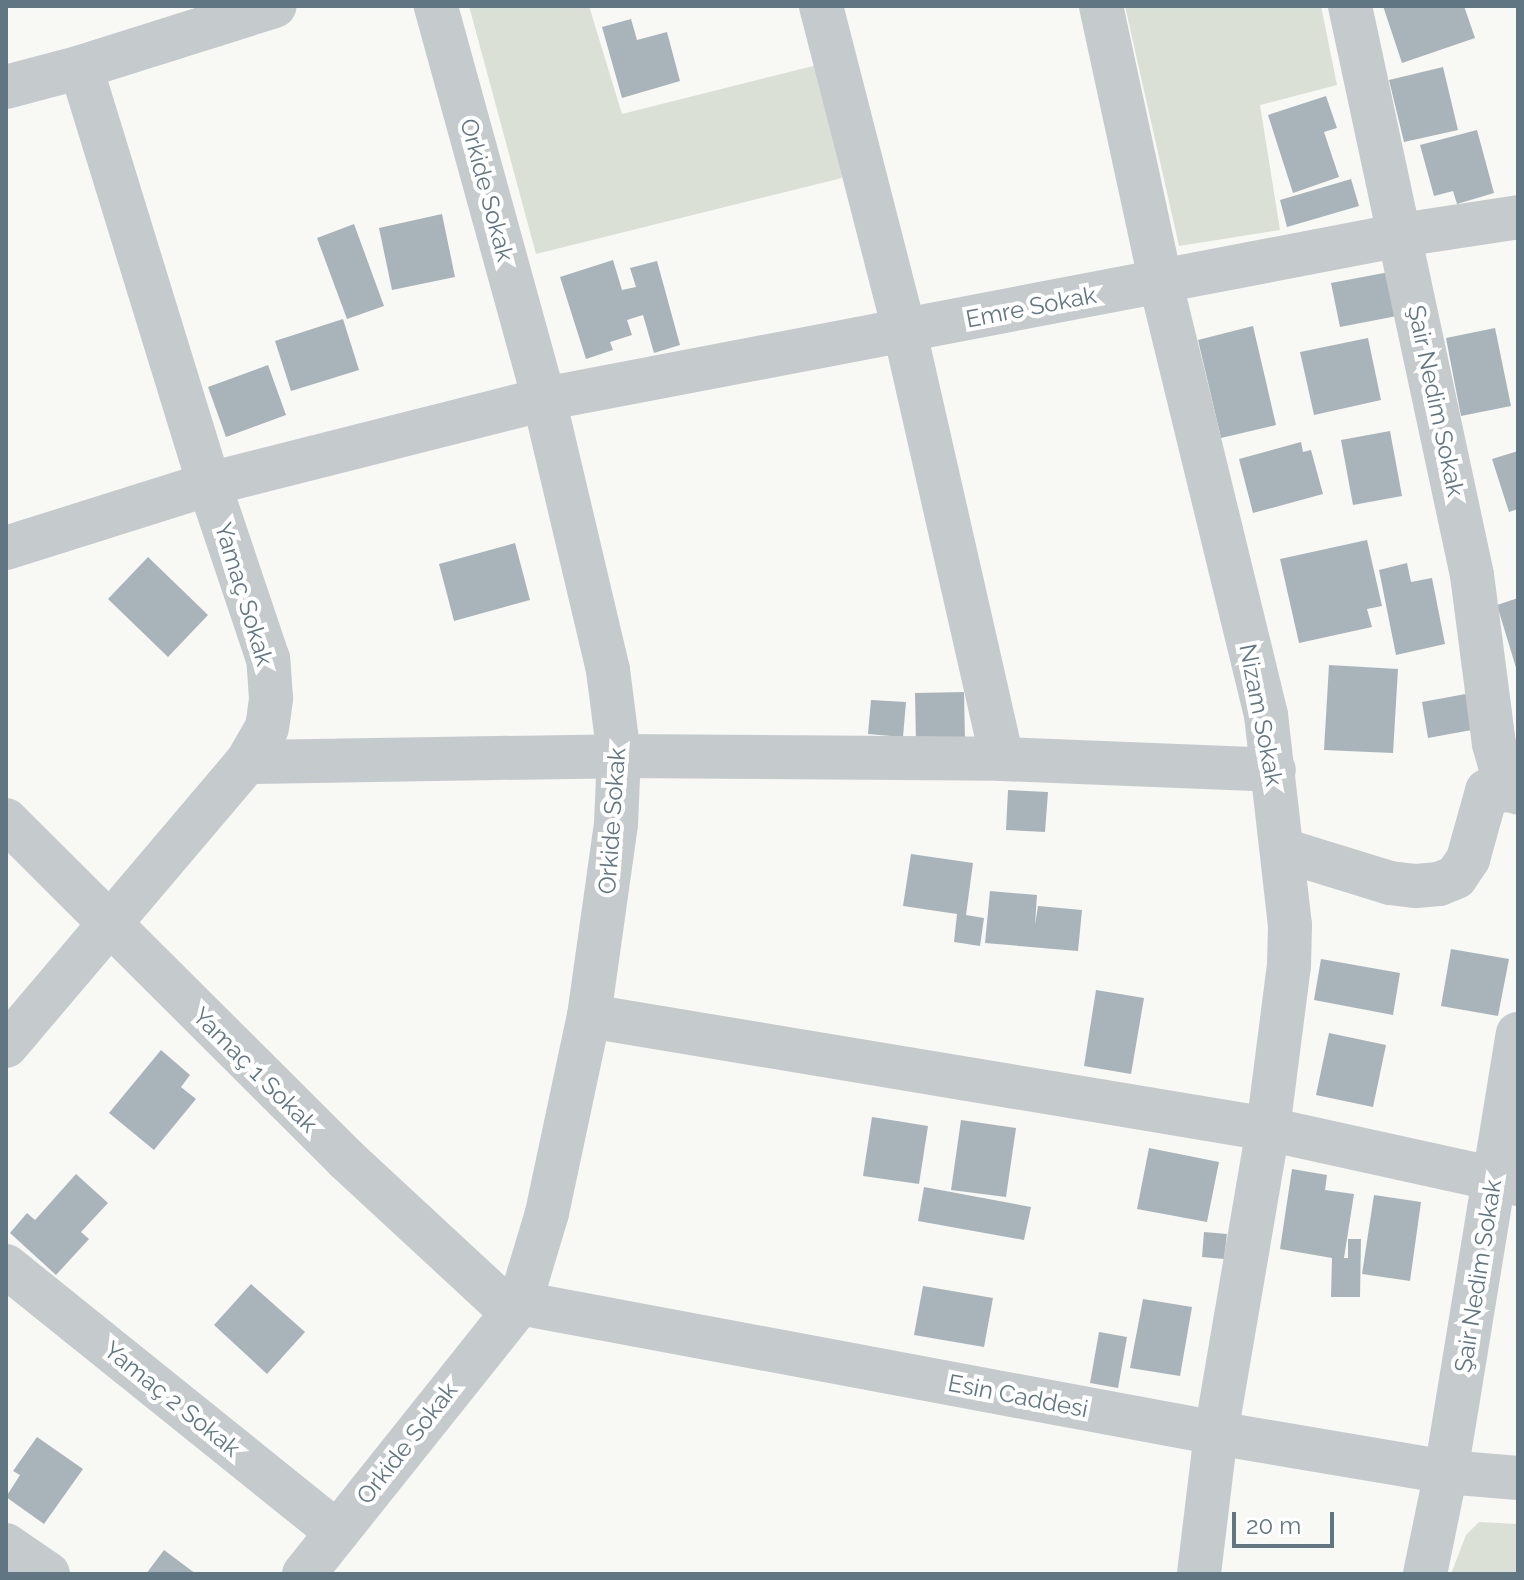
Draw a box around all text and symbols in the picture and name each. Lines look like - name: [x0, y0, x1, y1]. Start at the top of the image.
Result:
- street label: Orkide Sokak: [454, 115, 520, 265]
- street label: Emre Sokak: [963, 280, 1099, 334]
- street label: Şair Nedim Sokak: [1402, 302, 1470, 500]
- street label: Yamaç Sokak: [209, 519, 279, 669]
- street label: Nizam Sokak: [1233, 642, 1289, 788]
- street label: Orkide Sokak: [593, 747, 631, 895]
- street label: Yamaç 1 Sokak: [187, 1002, 323, 1138]
- street label: Şair Nedim Sokak: [1448, 1177, 1508, 1375]
- street label: Yamaç 2 Sokak: [98, 1335, 246, 1463]
- street label: Esin Caddesi: [946, 1368, 1090, 1424]
- street label: Orkide Sokak: [350, 1376, 464, 1510]
- scale bar: [1236, 1496, 1338, 1546]
- text: 20 m: [1246, 1511, 1301, 1540]

